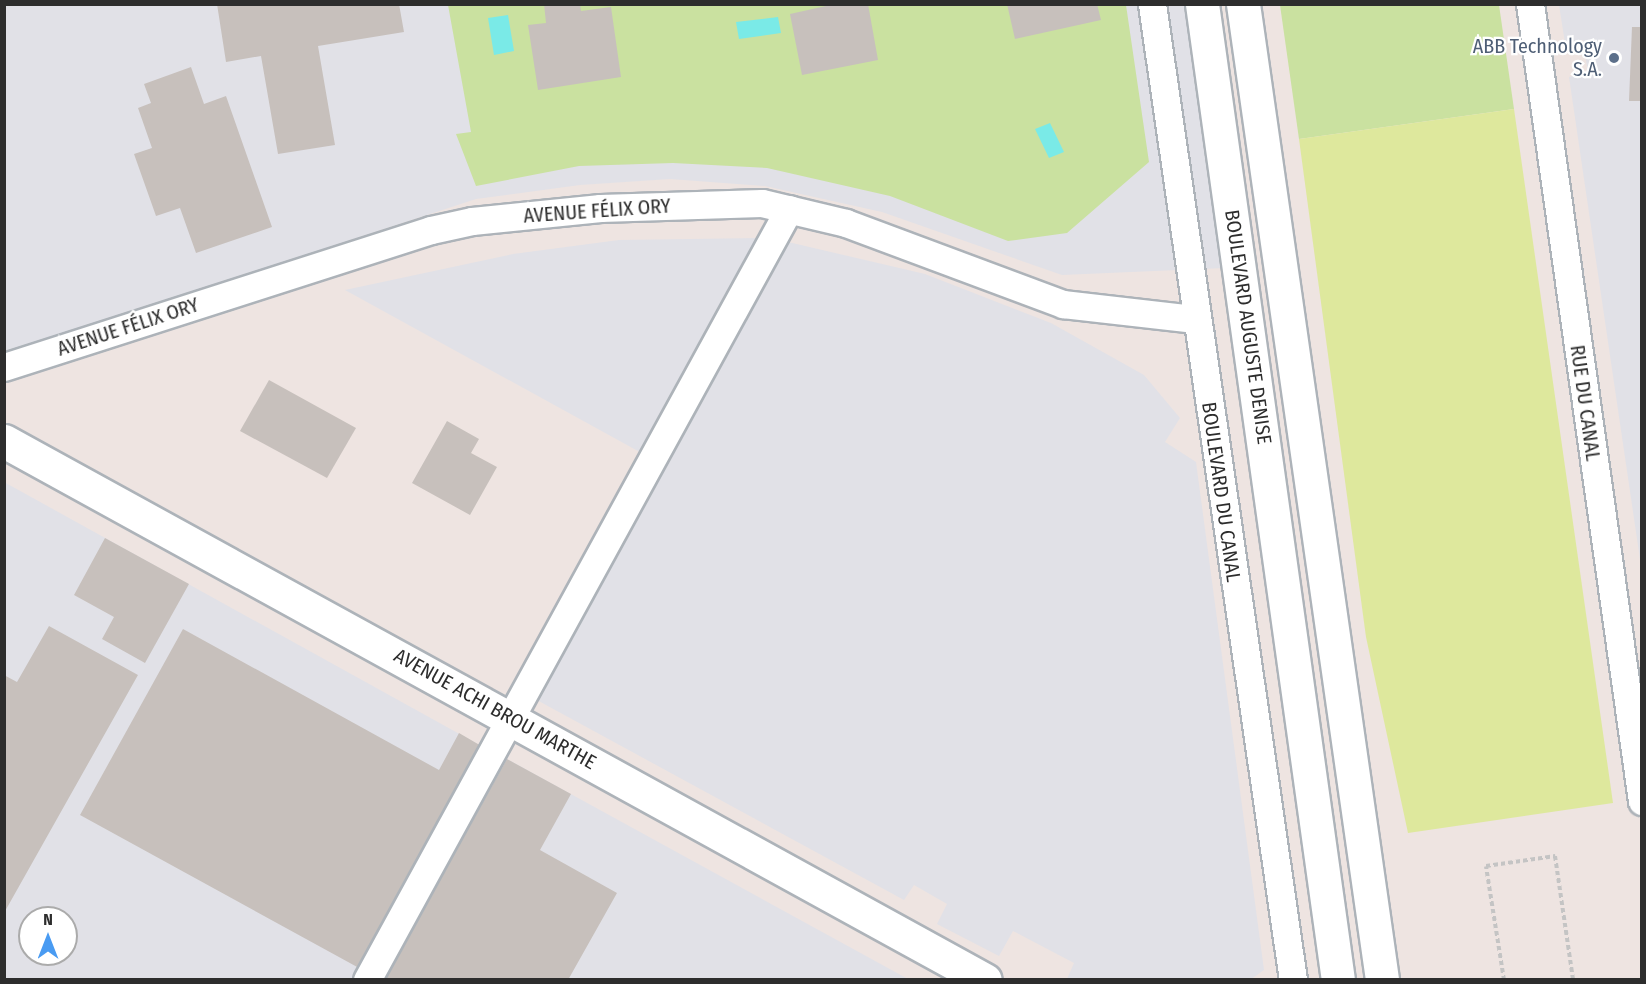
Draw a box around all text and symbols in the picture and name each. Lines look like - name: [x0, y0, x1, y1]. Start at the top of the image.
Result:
- place label: ABB Technology S.A.: [1473, 34, 1602, 81]
- marker: ABB Technology S.A.: [1607, 51, 1621, 65]
- street label: AVENUE FÉLIX ORY: [523, 194, 671, 228]
- street label: BOULEVARD AUGUSTE DENISE: [1220, 208, 1276, 446]
- street label: AVENUE FÉLIX ORY: [54, 293, 202, 361]
- street label: RUE DU CANAL: [1565, 343, 1605, 463]
- street label: BOULEVARD DU CANAL: [1196, 401, 1246, 583]
- street label: AVENUE ACHI BROU MARTHE: [390, 643, 600, 775]
- north arrow: [18, 906, 78, 966]
- text: N: [43, 910, 53, 929]

